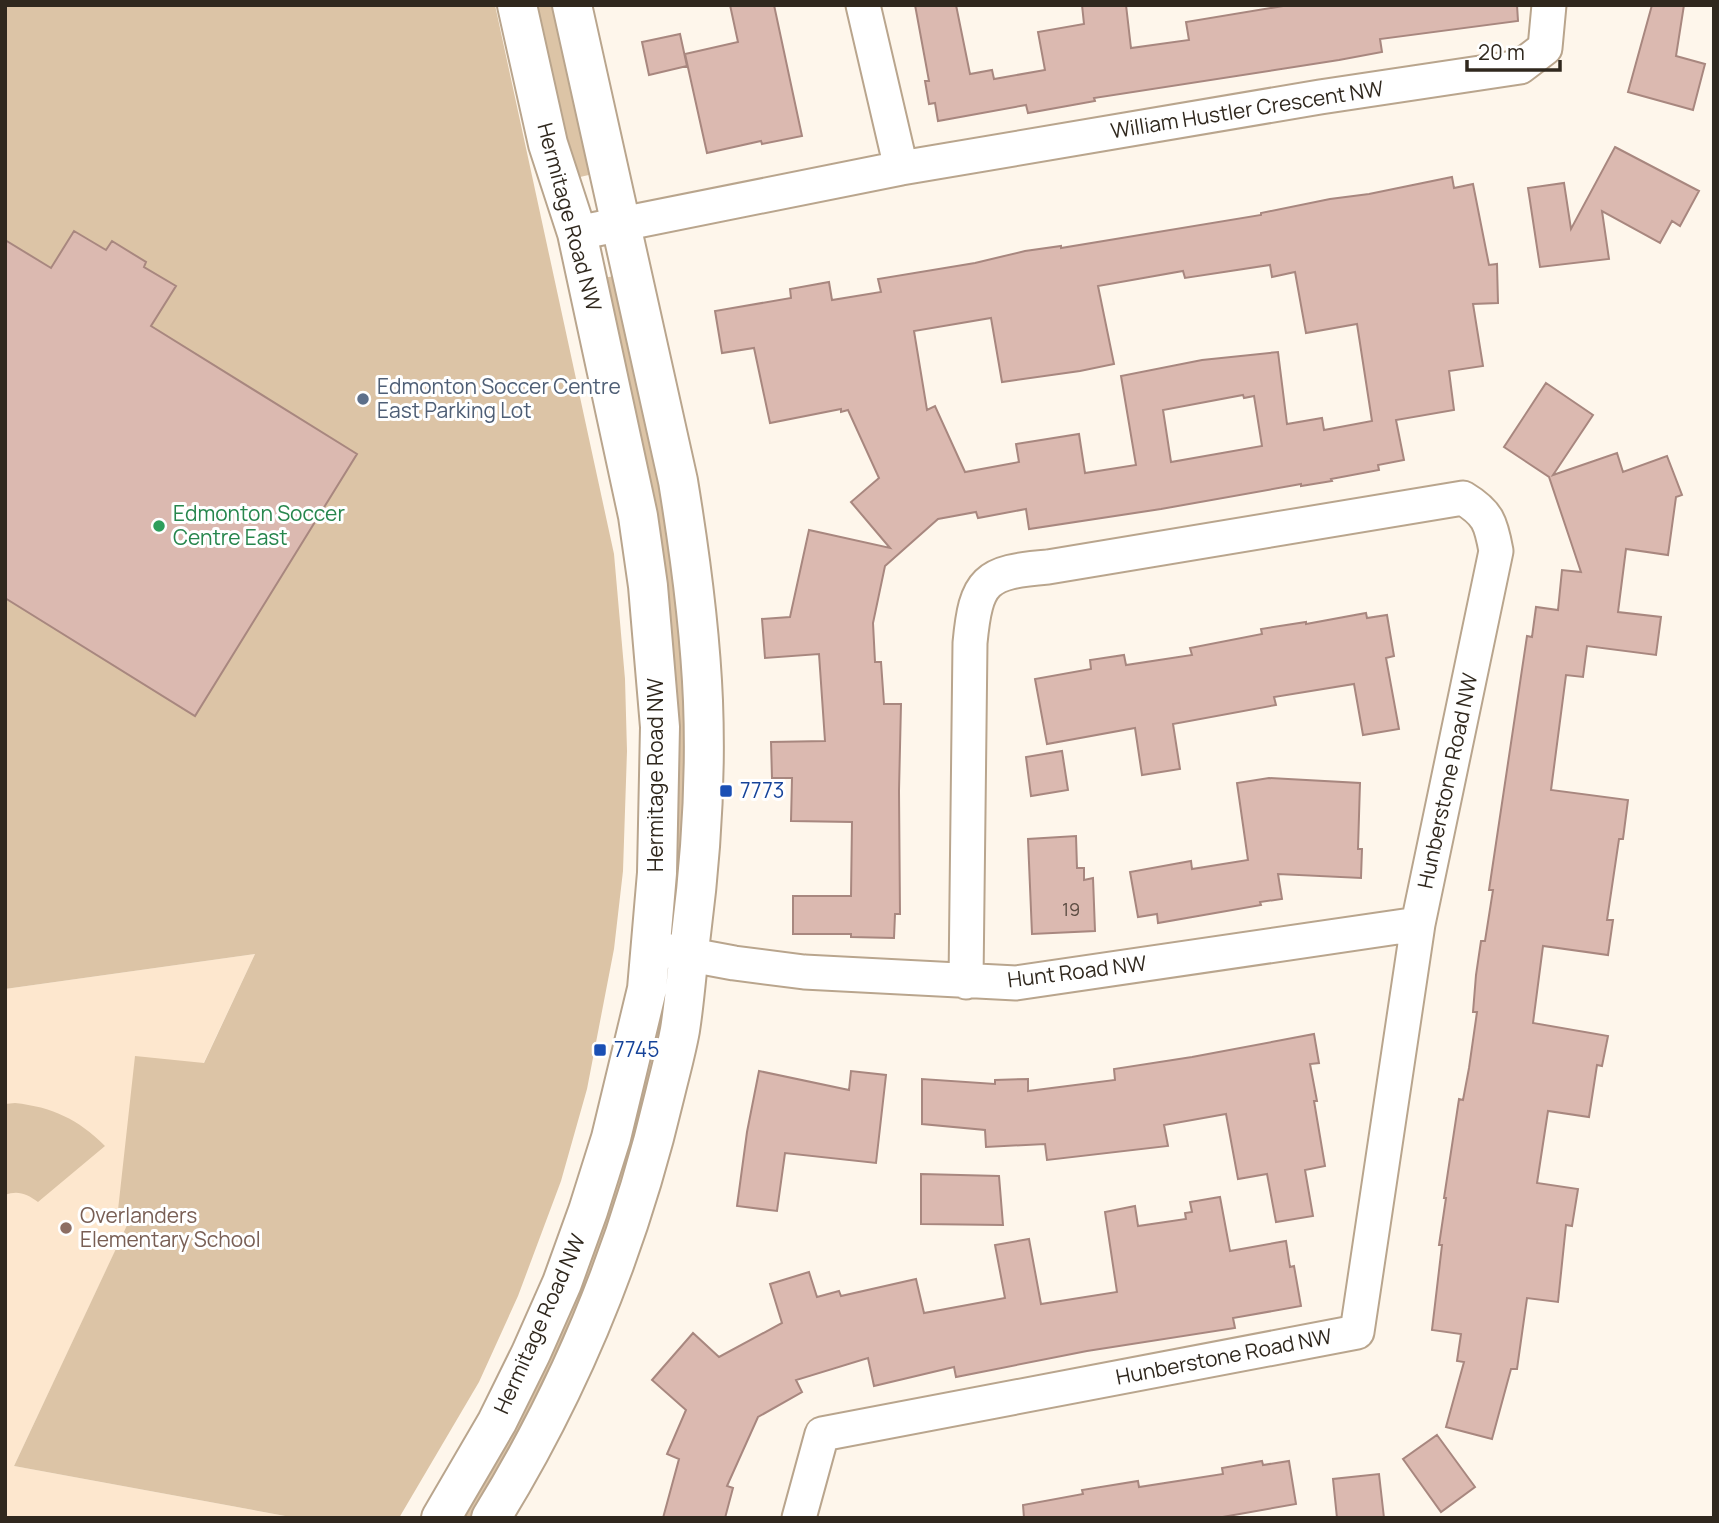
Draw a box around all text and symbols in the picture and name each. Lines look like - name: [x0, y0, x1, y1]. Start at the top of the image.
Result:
- scale bar: [1467, 28, 1560, 72]
- text: 20 m: [1478, 38, 1525, 66]
- street label: William Hustler Crescent NW: [1108, 74, 1386, 144]
- street label: Hermitage Road NW: [531, 119, 609, 314]
- place label: Edmonton Soccer Centre East Parking Lot: [377, 372, 621, 424]
- marker: Edmonton Soccer Centre East Parking Lot: [355, 391, 371, 407]
- place label: Edmonton Soccer Centre East: [173, 499, 345, 551]
- marker: Edmonton Soccer Centre East: [151, 518, 167, 534]
- street label: Hunberstone Road NW: [1411, 670, 1484, 891]
- street label: Hermitage Road NW: [641, 678, 669, 872]
- place label: 7773: [740, 776, 784, 804]
- marker: 7773: [718, 783, 734, 799]
- house number: 19: [1062, 897, 1080, 921]
- street label: Hunt Road NW: [1006, 949, 1148, 993]
- place label: 7745: [614, 1035, 659, 1063]
- marker: 7745: [592, 1042, 608, 1058]
- place label: Overlanders Elementary School: [80, 1201, 261, 1253]
- marker: Overlanders Elementary School: [58, 1220, 74, 1236]
- street label: Hermitage Road NW: [487, 1229, 591, 1418]
- street label: Hunberstone Road NW: [1113, 1321, 1335, 1391]

